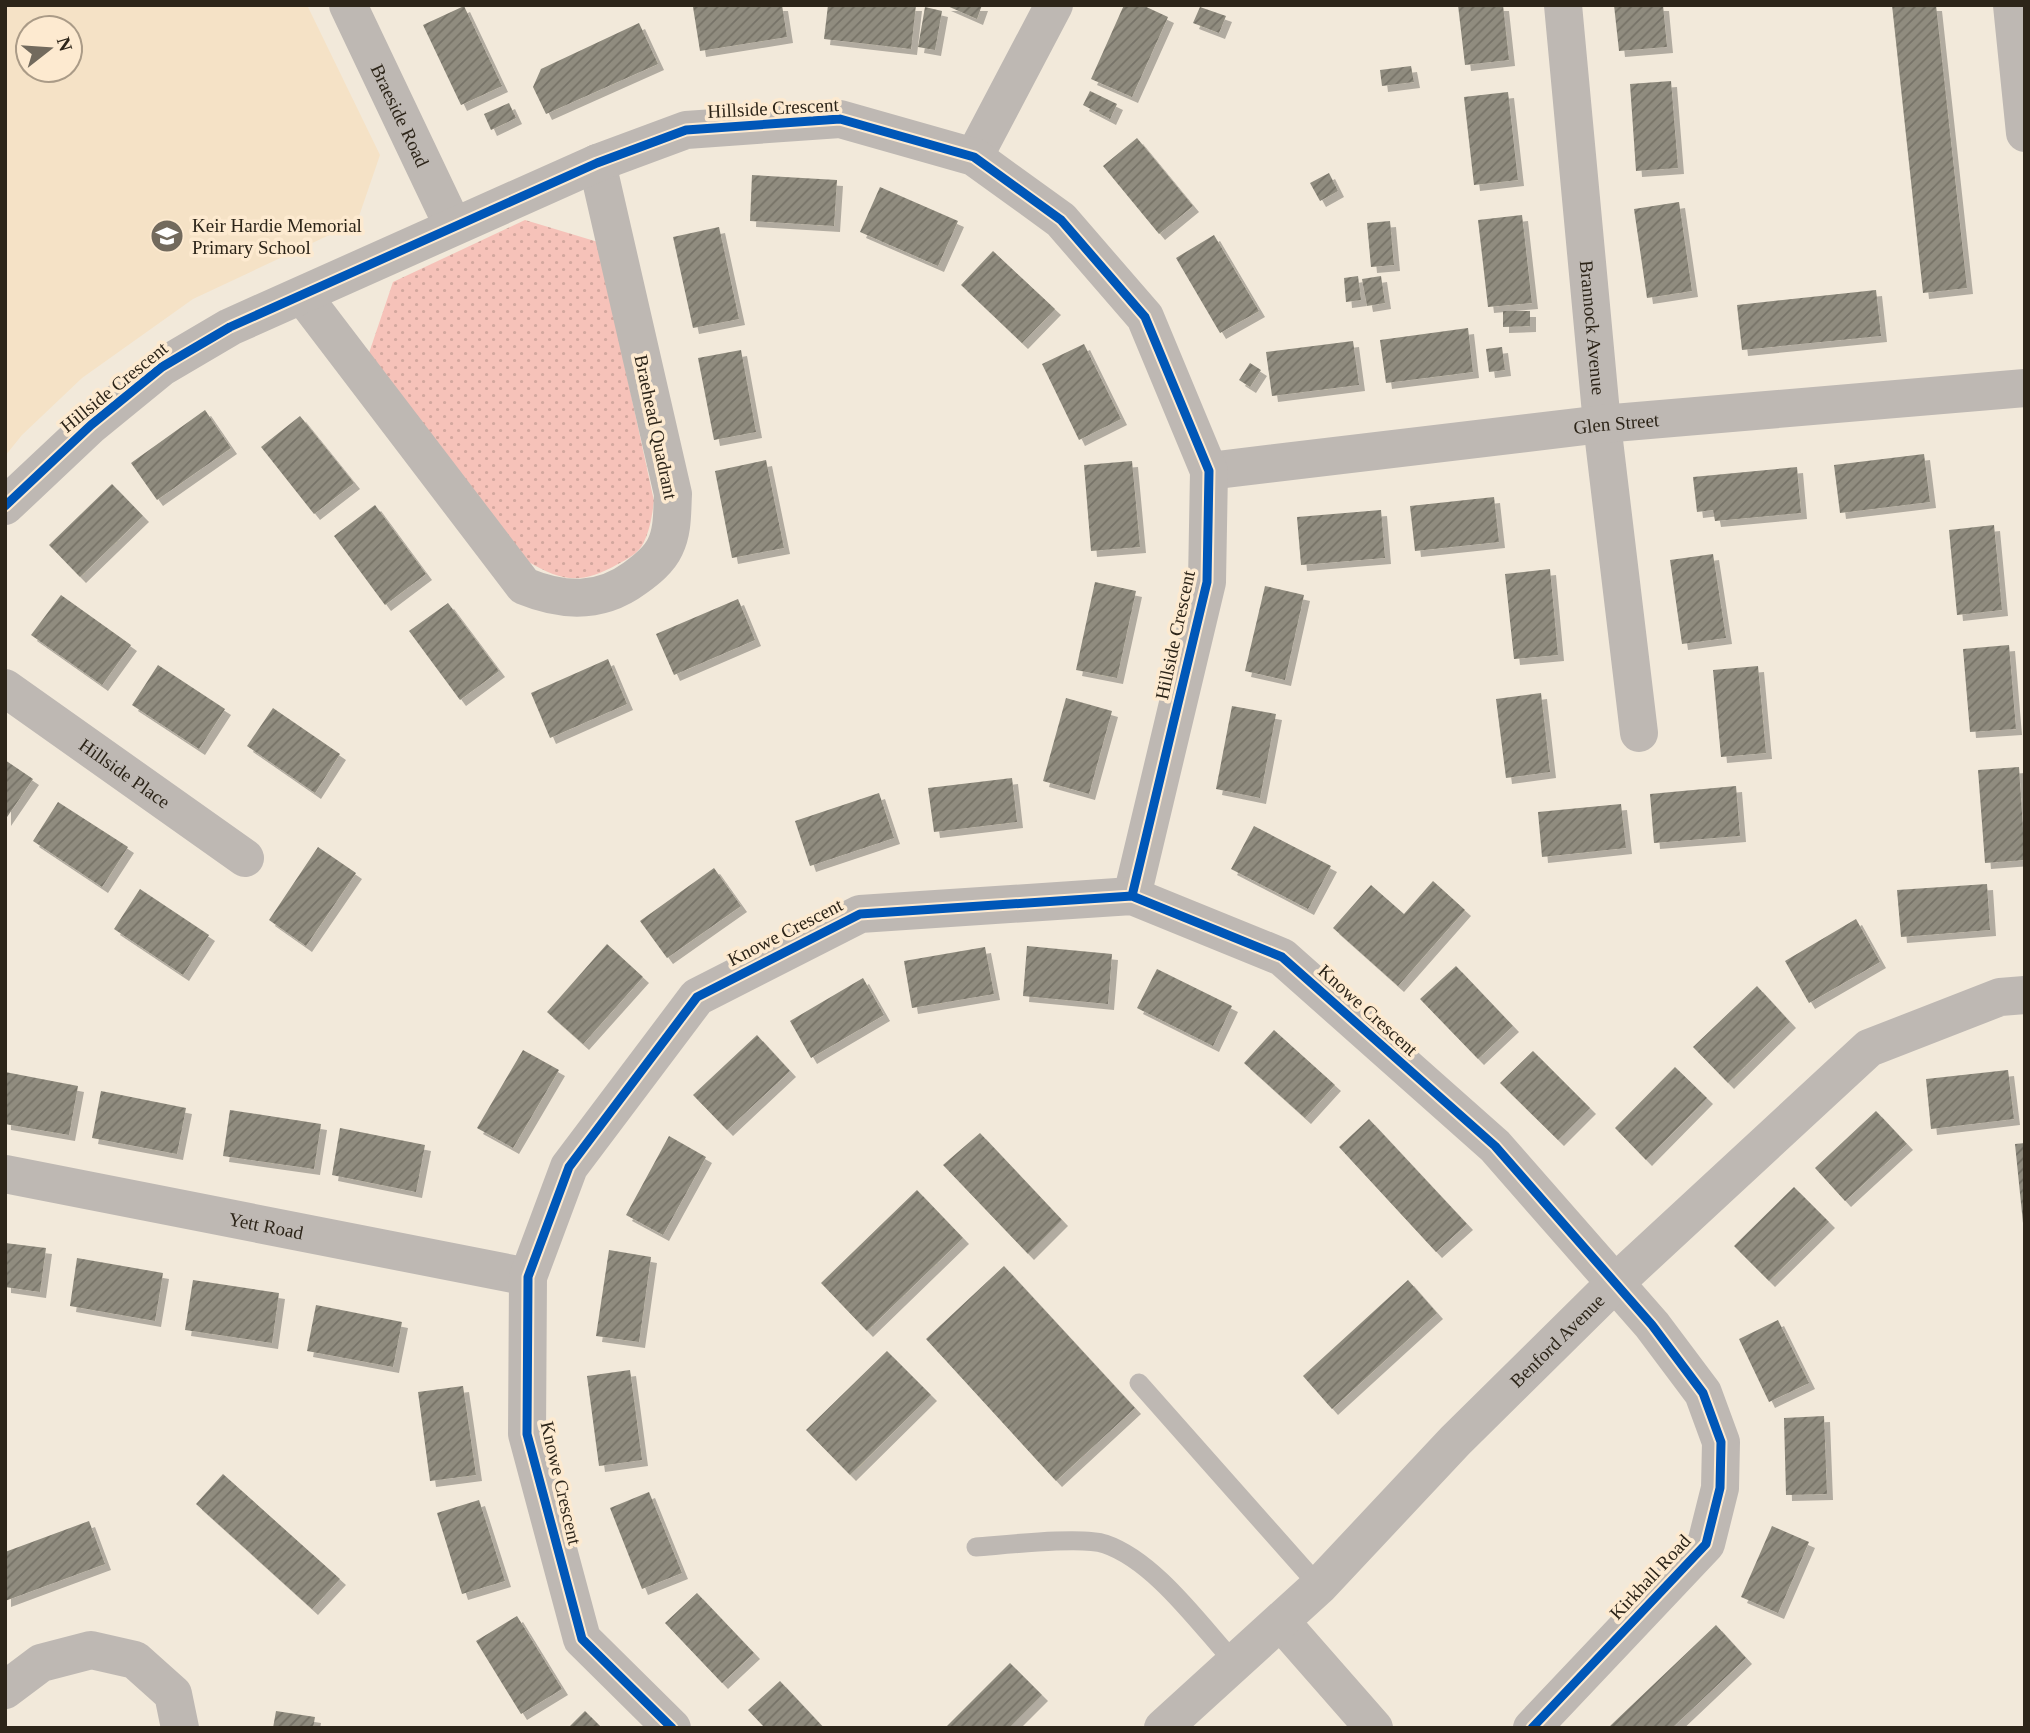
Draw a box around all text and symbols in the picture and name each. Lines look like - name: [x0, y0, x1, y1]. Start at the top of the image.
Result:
- north arrow: [14, 14, 84, 84]
- text: N: [53, 35, 77, 54]
- street label: Braeside Road: [367, 60, 434, 170]
- street label: Hillside Crescent: [707, 94, 840, 122]
- place label: Keir Hardie Memorial Primary School: [192, 215, 362, 258]
- school or university icon: Keir Hardie Memorial Primary School: [148, 217, 186, 255]
- street label: Brannock Avenue: [1576, 259, 1610, 396]
- street label: Hillside Crescent: [56, 337, 172, 437]
- street label: Braehead Quadrant: [630, 353, 682, 502]
- street label: Glen Street: [1572, 409, 1661, 438]
- street label: Hillside Crescent: [1151, 568, 1199, 701]
- street label: Hillside Place: [76, 734, 174, 812]
- street label: Knowe Crescent: [724, 894, 847, 970]
- street label: Knowe Crescent: [1314, 960, 1422, 1060]
- street label: Yett Road: [227, 1208, 306, 1243]
- street label: Benford Avenue: [1506, 1289, 1608, 1391]
- street label: Knowe Crescent: [537, 1419, 586, 1547]
- street label: Kirkhall Road: [1605, 1530, 1695, 1624]

